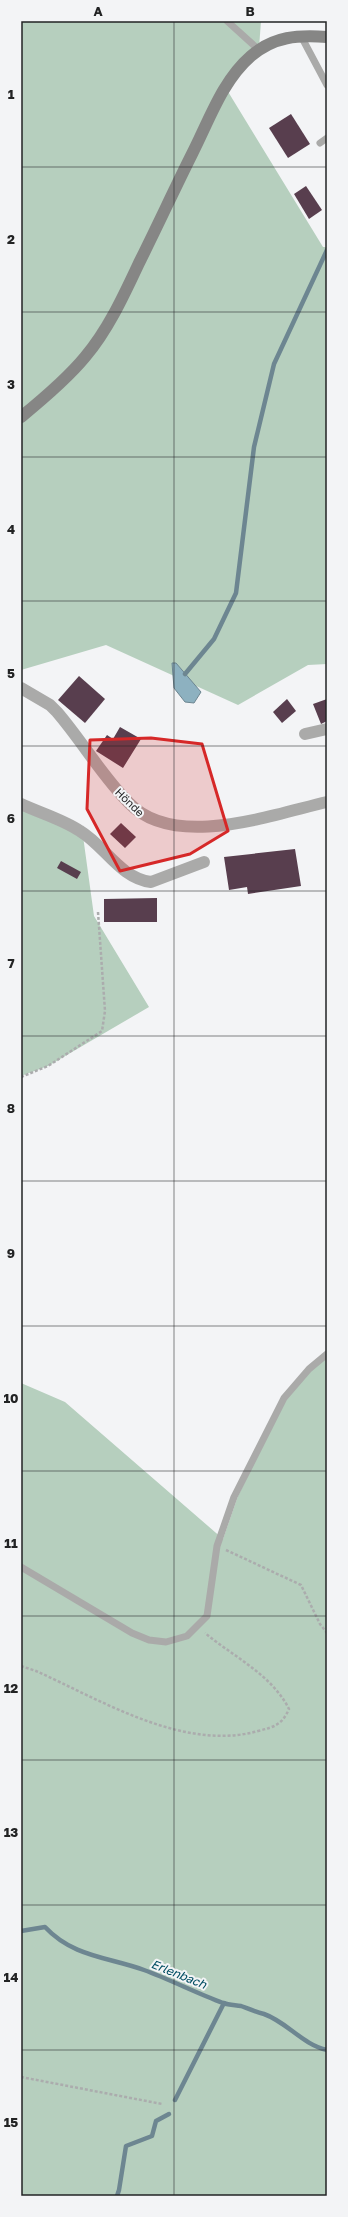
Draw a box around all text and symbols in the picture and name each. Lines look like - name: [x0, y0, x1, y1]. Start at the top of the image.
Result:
- text: A: [93, 3, 103, 19]
- text: B: [245, 3, 255, 19]
- text: 1: [8, 86, 15, 102]
- text: 2: [7, 231, 15, 247]
- text: 3: [7, 376, 15, 392]
- text: 4: [7, 521, 15, 537]
- text: 5: [7, 665, 15, 681]
- street label: Hönde: [113, 785, 147, 819]
- text: 6: [7, 810, 15, 826]
- text: 7: [7, 955, 15, 971]
- text: 8: [7, 1100, 15, 1116]
- text: 9: [7, 1245, 15, 1261]
- text: 10: [3, 1390, 19, 1406]
- text: 11: [4, 1535, 18, 1551]
- text: 12: [4, 1680, 18, 1696]
- text: 13: [4, 1824, 18, 1840]
- water label: Erlenbach: [149, 1956, 209, 1992]
- text: 14: [4, 1969, 18, 1985]
- text: 15: [4, 2114, 18, 2130]

